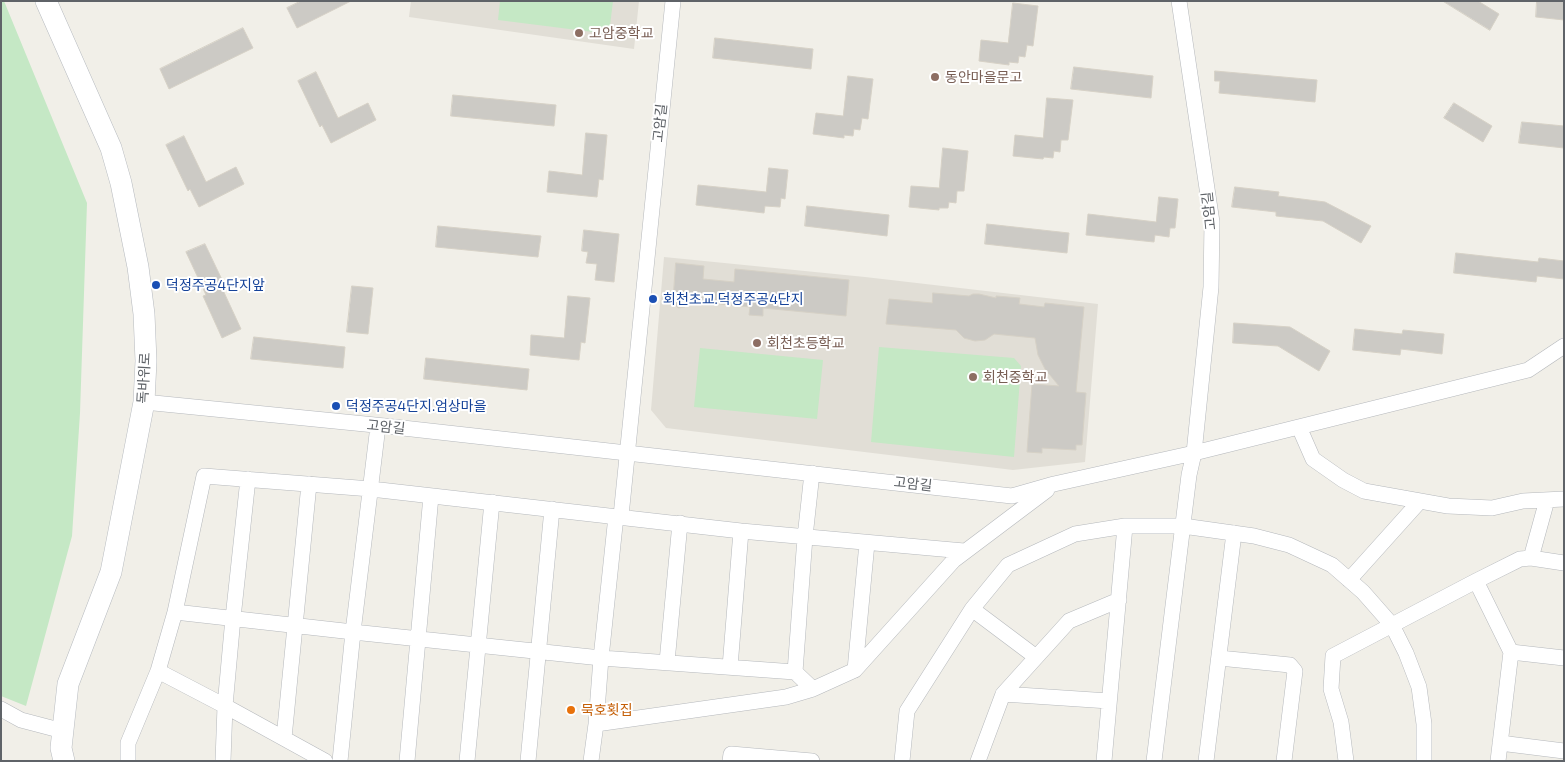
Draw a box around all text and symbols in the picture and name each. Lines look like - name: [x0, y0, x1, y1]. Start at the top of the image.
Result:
- place label: 고암중학교: [589, 25, 653, 41]
- marker: 고암중학교: [573, 27, 585, 39]
- place label: 동안마을문고: [945, 69, 1022, 85]
- marker: 동안마을문고: [929, 71, 941, 83]
- street label: 고암길: [650, 103, 670, 143]
- street label: 고암길: [1199, 191, 1219, 231]
- place label: 덕정주공4단지앞: [166, 277, 265, 293]
- marker: 덕정주공4단지앞: [150, 279, 162, 291]
- place label: 회천초교.덕정주공4단지: [663, 291, 804, 307]
- marker: 회천초교.덕정주공4단지: [647, 293, 659, 305]
- place label: 회천초등학교: [767, 335, 844, 351]
- marker: 회천초등학교: [751, 337, 763, 349]
- street label: 독바위로: [134, 352, 154, 404]
- place label: 회천중학교: [983, 369, 1047, 385]
- marker: 회천중학교: [967, 371, 979, 383]
- place label: 덕정주공4단지.엄상마을: [346, 398, 487, 414]
- marker: 덕정주공4단지.엄상마을: [330, 400, 342, 412]
- street label: 고암길: [366, 417, 406, 437]
- street label: 고암길: [893, 474, 933, 494]
- place label: 묵호횟집: [581, 702, 633, 718]
- marker: 묵호횟집: [565, 704, 577, 716]

